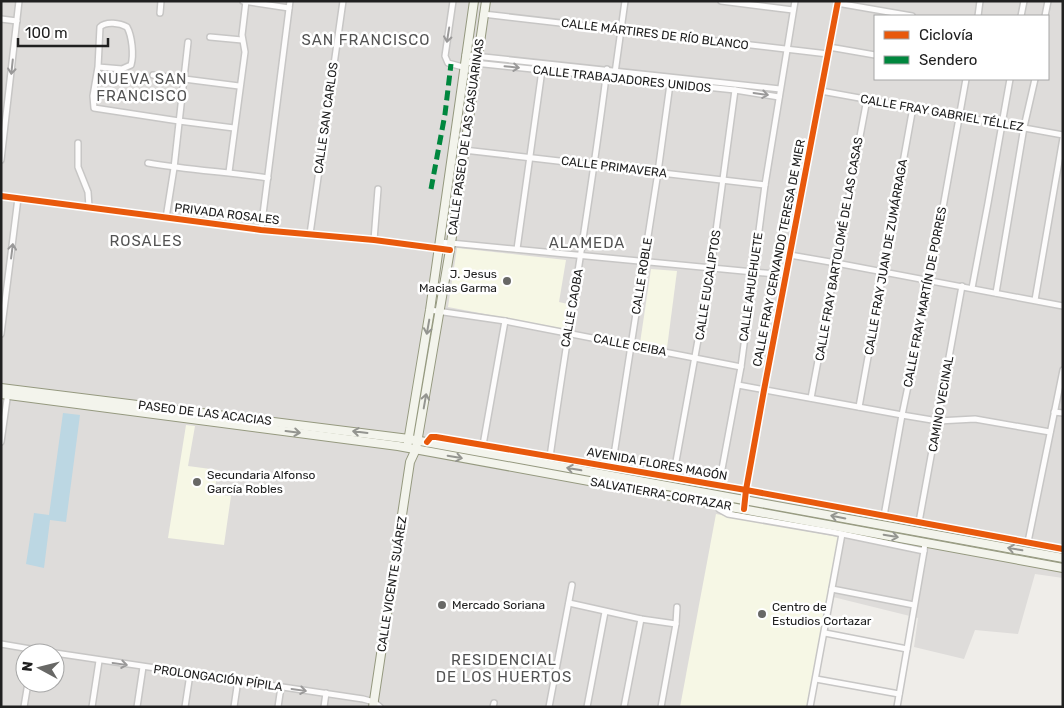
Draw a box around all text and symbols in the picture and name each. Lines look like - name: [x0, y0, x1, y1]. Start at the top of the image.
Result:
- scale bar: [18, 15, 108, 47]
- legend: [874, 15, 1049, 80]
- street label: CALLE MÁRTIRES DE RÍO BLANCO: [560, 16, 750, 52]
- text: 100 m: [25, 24, 67, 42]
- one-way arrow: [442, 26, 452, 42]
- text: Ciclovía: [919, 26, 973, 44]
- district label: SAN FRANCISCO: [302, 31, 430, 49]
- street label: CALLE PASEO DE LAS CASUARINAS: [445, 38, 487, 236]
- text: Sendero: [919, 51, 977, 69]
- one-way arrow: [7, 59, 17, 75]
- street label: CALLE SAN CARLOS: [311, 61, 341, 175]
- one-way arrow: [504, 62, 520, 72]
- street label: CALLE TRABAJADORES UNIDOS: [532, 63, 712, 95]
- district label: NUEVA SAN FRANCISCO: [96, 70, 188, 105]
- one-way arrow: [753, 89, 769, 99]
- street label: CALLE FRAY GABRIEL TÉLLEZ: [859, 92, 1025, 134]
- street label: CALLE FRAY BARTOLOMÉ DE LAS CASAS: [812, 136, 866, 362]
- street label: CALLE FRAY CERVANDO TERESA DE MIER: [750, 138, 808, 368]
- street label: CALLE PRIMAVERA: [560, 154, 668, 180]
- street label: CALLE FRAY JUAN DE ZUMÁRRAGA: [862, 158, 910, 356]
- street label: PRIVADA ROSALES: [174, 201, 280, 227]
- street label: CALLE FRAY MARTÍN DE PORRES: [901, 206, 949, 388]
- street label: CALLE EUCALIPTOS: [692, 229, 724, 341]
- street label: CALLE AHUEHUETE: [736, 231, 766, 343]
- district label: ROSALES: [109, 232, 183, 250]
- district label: ALAMEDA: [549, 234, 625, 252]
- street label: CALLE ROBLE: [629, 237, 655, 315]
- one-way arrow: [7, 244, 17, 260]
- place label: J. Jesus Macias Garma: [419, 267, 497, 295]
- street label: CALLE CAOBA: [558, 268, 586, 348]
- marker: J. Jesus Macias Garma: [501, 275, 513, 287]
- one-way arrow: [422, 318, 432, 334]
- street label: CALLE CEIBA: [592, 331, 668, 359]
- street label: CAMINO VECINAL: [926, 355, 956, 453]
- one-way arrow: [420, 394, 430, 410]
- street label: PASEO DE LAS ACACIAS: [137, 398, 273, 428]
- one-way arrow: [284, 427, 300, 437]
- one-way arrow: [353, 427, 369, 437]
- street label: AVENIDA FLORES MAGÓN: [586, 445, 728, 483]
- one-way arrow: [447, 452, 463, 462]
- one-way arrow: [567, 464, 583, 474]
- place label: Secundaria Alfonso García Robles: [207, 468, 316, 496]
- street label: SALVATIERRA-CORTAZAR: [589, 475, 733, 513]
- marker: Secundaria Alfonso García Robles: [191, 476, 203, 488]
- one-way arrow: [830, 512, 846, 522]
- street label: CALLE VICENTE SUÁREZ: [374, 515, 410, 653]
- one-way arrow: [882, 532, 898, 542]
- one-way arrow: [1007, 544, 1023, 554]
- place label: Mercado Soriana: [452, 598, 545, 612]
- marker: Mercado Soriana: [436, 599, 448, 611]
- place label: Centro de Estudios Cortazar: [772, 600, 872, 628]
- marker: Centro de Estudios Cortazar: [756, 608, 768, 620]
- north arrow: [15, 643, 65, 693]
- district label: RESIDENCIAL DE LOS HUERTOS: [436, 651, 572, 686]
- one-way arrow: [112, 659, 128, 669]
- text: N: [19, 660, 37, 673]
- street label: PROLONGACIÓN PÍPILA: [153, 662, 283, 694]
- one-way arrow: [290, 685, 306, 695]

